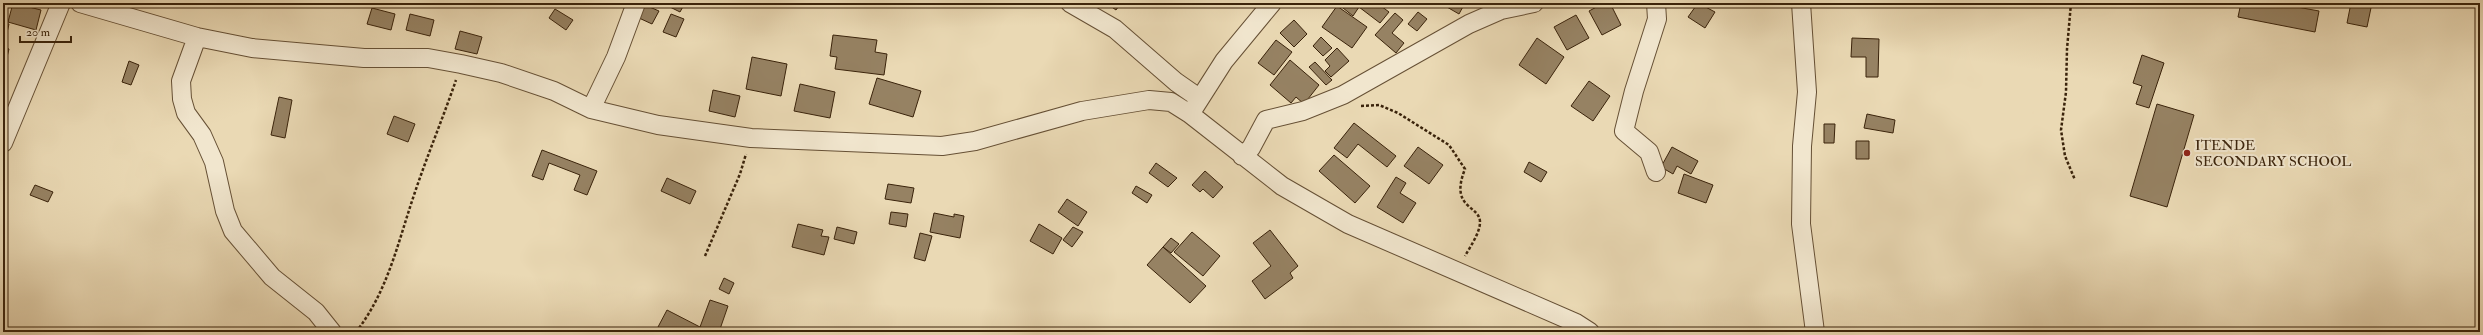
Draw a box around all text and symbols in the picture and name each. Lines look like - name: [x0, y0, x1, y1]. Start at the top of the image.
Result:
- scale bar: [20, 18, 71, 44]
- text: 20 m: [26, 25, 51, 40]
- place label: ITENDE SECONDARY SCHOOL: [2195, 137, 2351, 170]
- marker: ITENDE SECONDARY SCHOOL: [2182, 148, 2192, 158]

